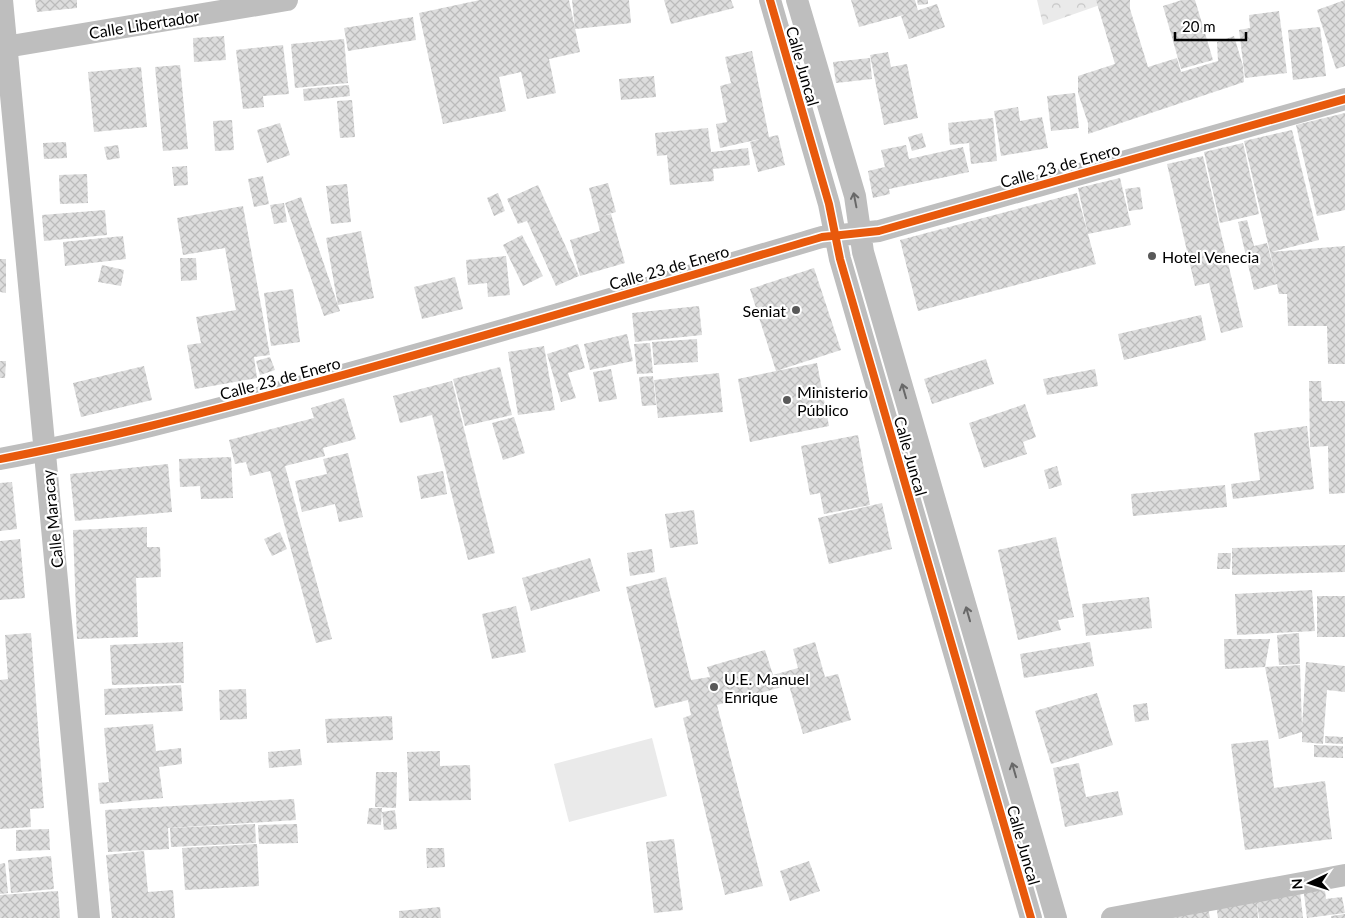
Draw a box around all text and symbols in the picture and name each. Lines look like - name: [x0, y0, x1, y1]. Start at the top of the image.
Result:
- street label: Calle Libertador: [87, 6, 201, 42]
- scale bar: [1175, 10, 1246, 42]
- text: 20 m: [1182, 17, 1216, 35]
- street label: Calle Juncal: [783, 24, 823, 108]
- street label: Calle 23 de Enero: [998, 139, 1122, 191]
- one-way arrow: [850, 192, 859, 208]
- street label: Calle 23 de Enero: [607, 241, 731, 293]
- place label: Hotel Venecia: [1162, 247, 1259, 266]
- marker: Hotel Venecia: [1146, 250, 1158, 262]
- place label: Seniat: [743, 301, 786, 320]
- marker: Seniat: [790, 304, 802, 316]
- street label: Calle 23 de Enero: [218, 353, 342, 403]
- place label: Ministerio Público: [797, 382, 868, 419]
- one-way arrow: [898, 383, 908, 399]
- marker: Ministerio Público: [781, 394, 793, 406]
- street label: Calle Juncal: [891, 414, 931, 498]
- street label: Calle Maracay: [37, 468, 67, 569]
- one-way arrow: [963, 607, 973, 623]
- place label: U.E. Manuel Enrique: [724, 669, 809, 706]
- marker: U.E. Manuel Enrique: [708, 681, 720, 693]
- one-way arrow: [1008, 763, 1018, 779]
- street label: Calle Juncal: [1004, 803, 1044, 887]
- north arrow: [1285, 858, 1335, 908]
- text: N: [1288, 878, 1305, 890]

